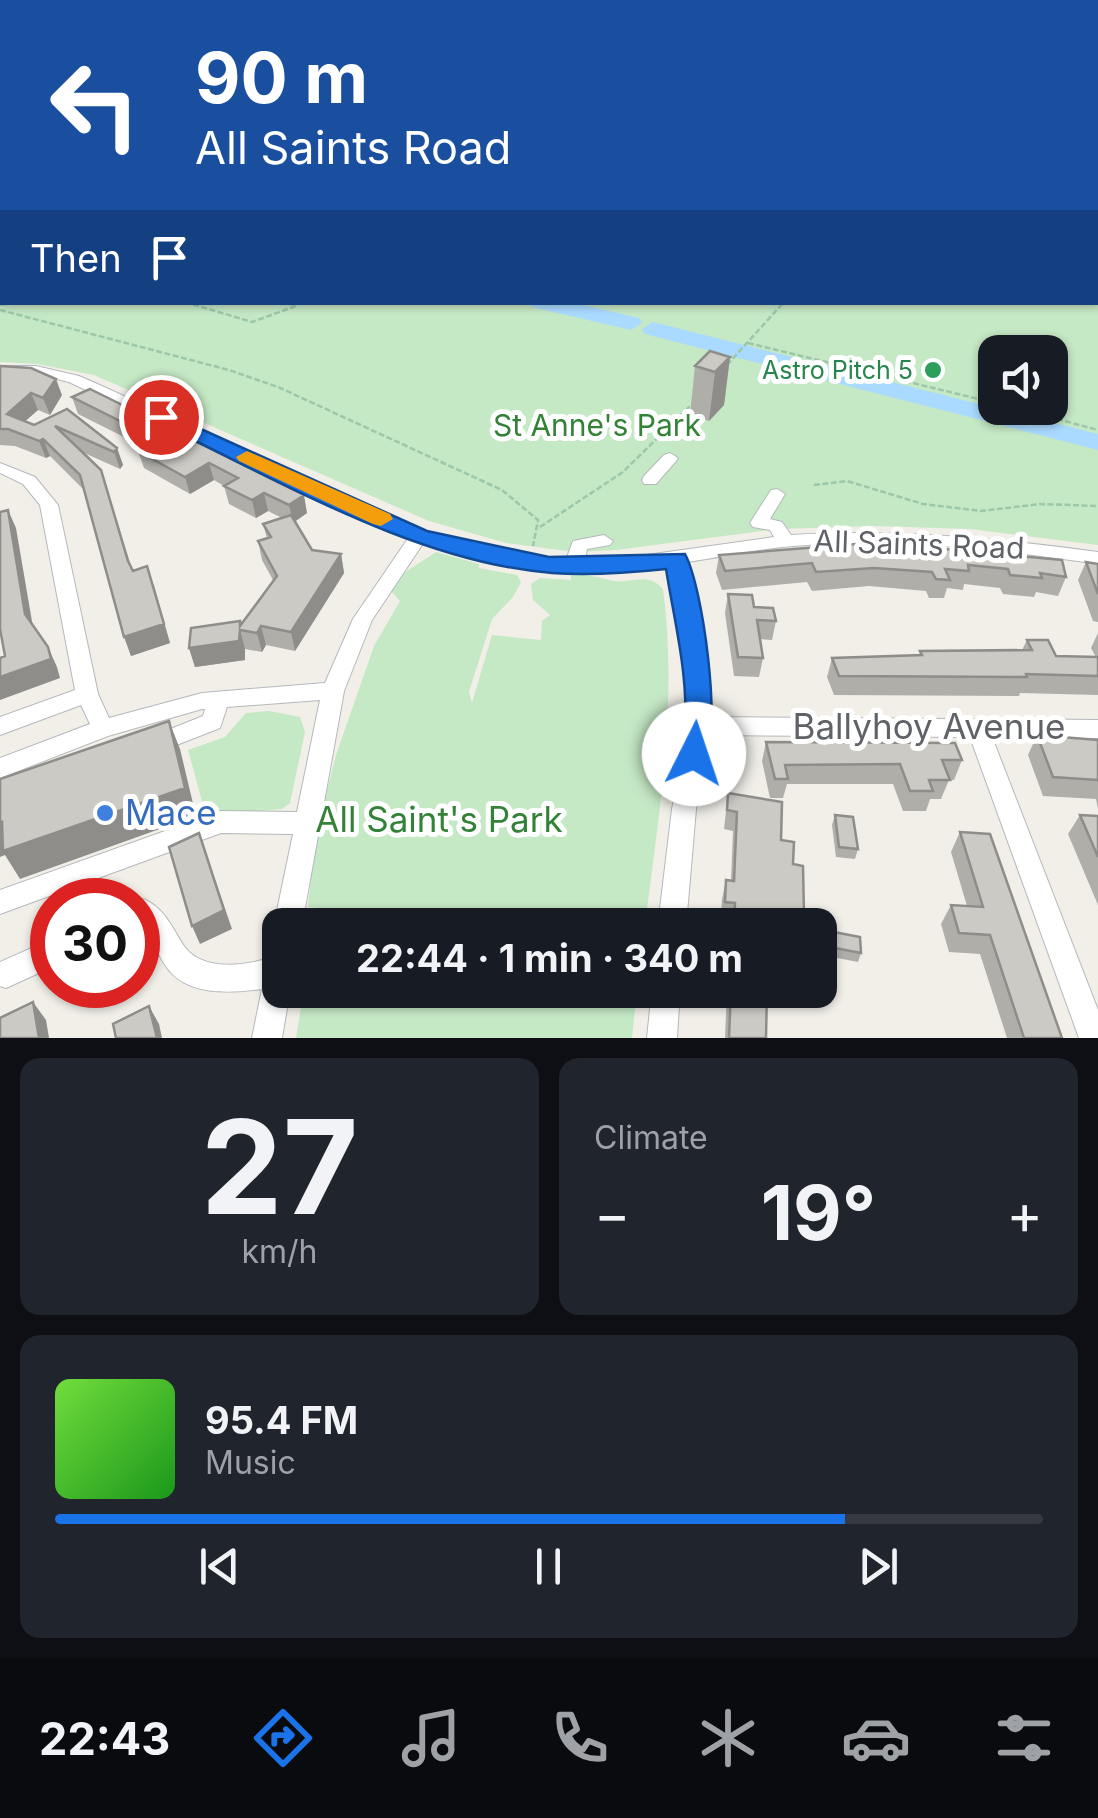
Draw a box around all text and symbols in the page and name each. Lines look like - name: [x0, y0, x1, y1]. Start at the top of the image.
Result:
- text: 90 m: [195, 35, 368, 120]
- icon: left: [30, 40, 160, 170]
- text: All Saints Road: [195, 120, 511, 175]
- icon: arrive: [142, 230, 197, 285]
- text: Then: [30, 235, 122, 281]
- map controls: [978, 335, 1068, 425]
- button: sound: [978, 335, 1068, 425]
- place label: Astro Pitch 5: [762, 355, 913, 385]
- marker: Astro Pitch 5: [922, 359, 944, 381]
- pin: [119, 375, 204, 460]
- icon: arrive: [134, 390, 189, 445]
- park label: St Anne's Park: [493, 407, 702, 443]
- street label: All Saints Road: [813, 522, 1025, 566]
- position arrow: [642, 702, 746, 806]
- street label: Ballyhoy Avenue: [793, 705, 1065, 747]
- place label: Mace: [125, 791, 217, 833]
- park label: All Saint's Park: [315, 798, 563, 840]
- marker: Mace: [94, 802, 116, 824]
- speed limit sign: 30: [30, 878, 160, 1008]
- text: 22:44 · 1 min · 340 m: [356, 935, 743, 981]
- text: 27: [201, 1088, 358, 1245]
- text: Climate: [594, 1118, 708, 1157]
- text: 19°: [761, 1167, 876, 1258]
- text: −: [594, 1181, 630, 1247]
- text: +: [1007, 1181, 1043, 1247]
- text: km/h: [241, 1232, 318, 1271]
- text: 95.4 FM: [205, 1397, 358, 1443]
- text: Music: [205, 1443, 296, 1482]
- icon: previous: [192, 1539, 247, 1594]
- icon: pause: [521, 1539, 576, 1594]
- icon: next: [851, 1539, 906, 1594]
- icon: directions: [248, 1703, 318, 1773]
- icon: music: [396, 1703, 466, 1773]
- icon: phone: [545, 1703, 615, 1773]
- icon: climate: [693, 1703, 763, 1773]
- icon: car: [841, 1703, 911, 1773]
- icon: filters: [989, 1703, 1059, 1773]
- text: 22:43: [39, 1711, 170, 1766]

